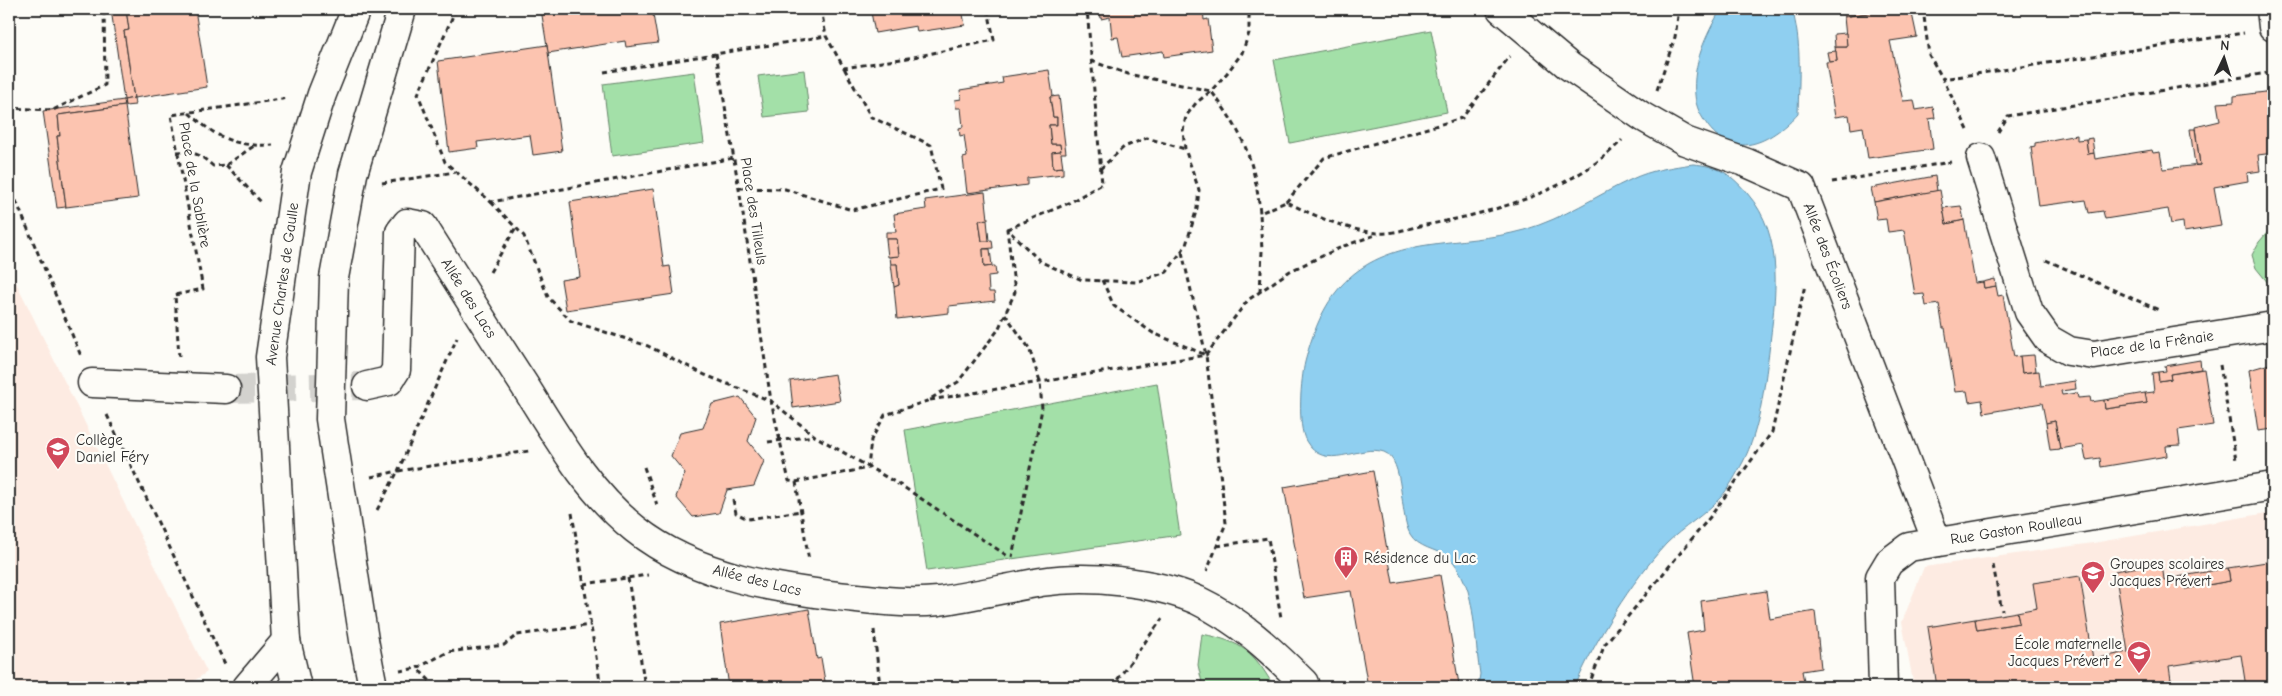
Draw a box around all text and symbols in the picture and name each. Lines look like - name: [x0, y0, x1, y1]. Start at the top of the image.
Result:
- north arrow: [2200, 32, 2250, 82]
- text: N: [2220, 37, 2230, 54]
- street label: Place de la Sablière: [175, 121, 215, 250]
- street label: Place des Tilleuls: [737, 156, 771, 266]
- street label: Allée des Écoliers: [1799, 200, 1858, 312]
- street label: Avenue Charles de Gaulle: [262, 201, 302, 367]
- street label: Allée des Lacs: [437, 255, 501, 341]
- street label: Place de la Frênaie: [2089, 326, 2215, 362]
- place label: Collège Daniel Féry: [76, 431, 149, 466]
- school or university icon: Collège Daniel Féry: [45, 436, 71, 470]
- street label: Rue Gaston Roulleau: [1949, 510, 2083, 548]
- building icon: Résidence du Lac: [1333, 545, 1359, 579]
- place label: Résidence du Lac: [1364, 549, 1476, 567]
- place label: Groupes scolaires Jacques Prévert: [2110, 555, 2224, 590]
- street label: Allée des Lacs: [711, 560, 803, 600]
- school or university icon: Groupes scolaires Jacques Prévert: [2080, 560, 2106, 594]
- place label: École maternelle Jacques Prévert 2: [2008, 634, 2122, 670]
- school or university icon: École maternelle Jacques Prévert 2: [2126, 640, 2152, 674]

